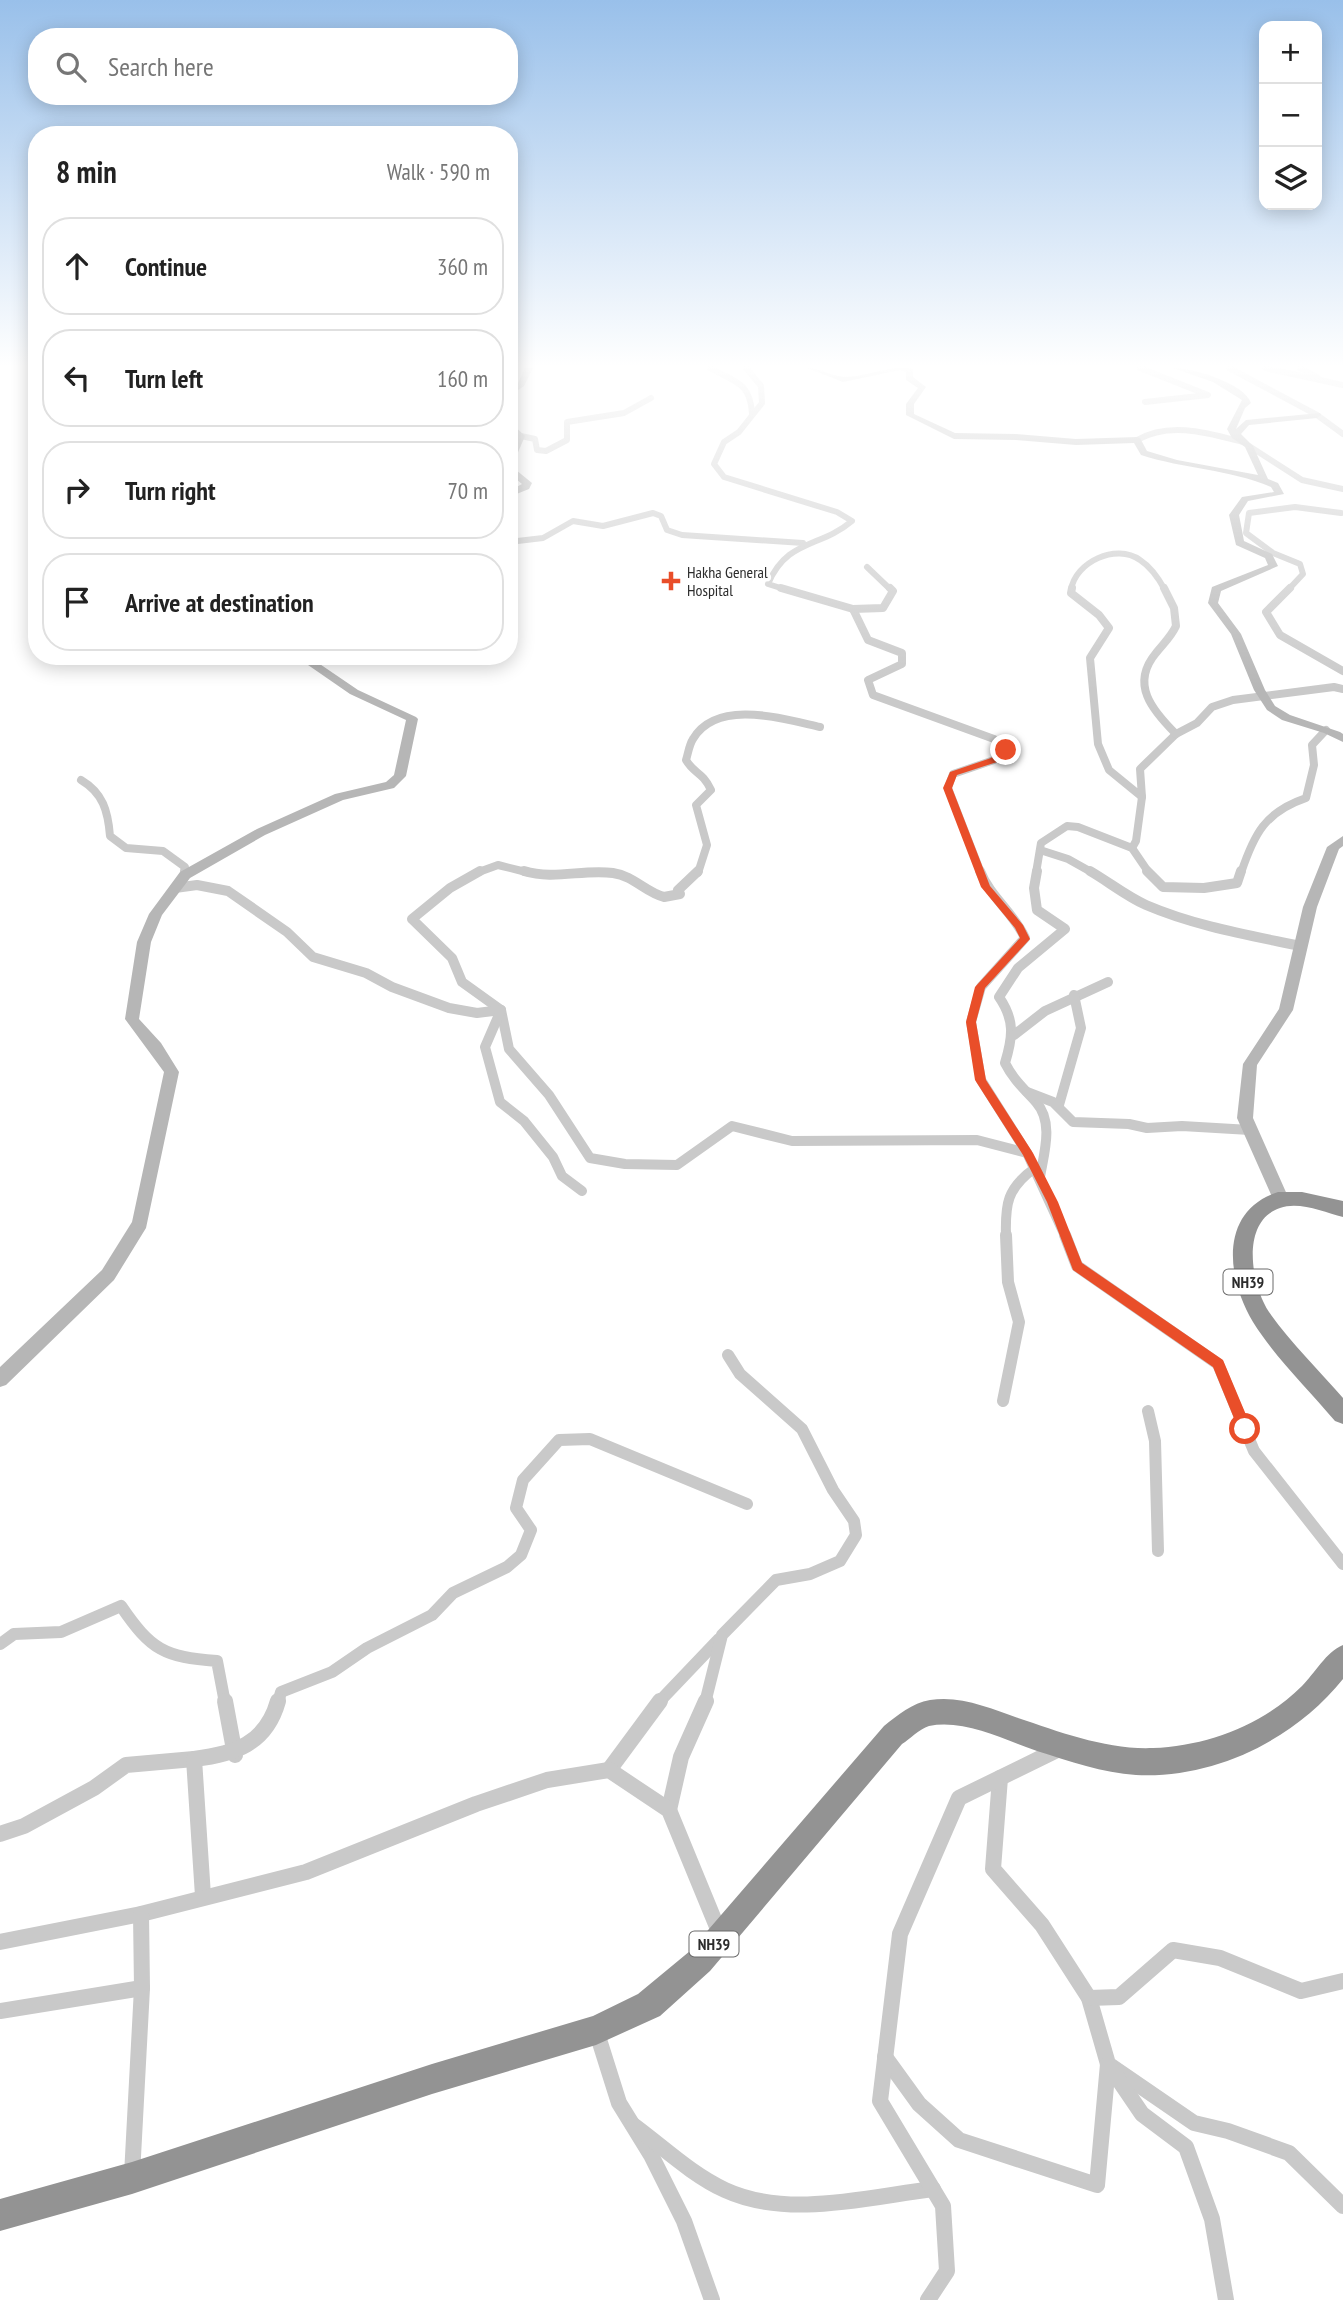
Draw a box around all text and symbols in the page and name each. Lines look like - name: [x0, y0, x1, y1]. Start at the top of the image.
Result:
- map controls: [1259, 21, 1322, 210]
- button: +: [1259, 21, 1322, 84]
- search box: [28, 28, 518, 105]
- icon: search: [52, 48, 90, 86]
- text: Search here: [108, 50, 214, 83]
- button: −: [1259, 84, 1322, 147]
- button: layers: [1259, 147, 1322, 210]
- text: 8 min: [56, 152, 117, 191]
- text: Walk · 590 m: [387, 157, 490, 186]
- icon: ahead: [58, 247, 96, 285]
- text: Continue: [125, 250, 207, 283]
- text: 360 m: [437, 252, 488, 281]
- icon: left: [58, 359, 96, 397]
- text: Turn left: [125, 362, 203, 395]
- text: 160 m: [437, 364, 488, 393]
- icon: right: [58, 471, 96, 509]
- text: Turn right: [125, 474, 216, 507]
- text: 70 m: [447, 476, 488, 505]
- place label: Hakha General Hospital: [687, 562, 768, 600]
- marker: Hakha General Hospital: [661, 571, 681, 591]
- icon: arrive: [58, 583, 96, 621]
- text: Arrive at destination: [125, 586, 314, 619]
- route end: [990, 734, 1021, 765]
- road number: NH39: [1224, 1270, 1272, 1294]
- route start: [1229, 1413, 1260, 1444]
- road number: NH39: [690, 1932, 738, 1956]

